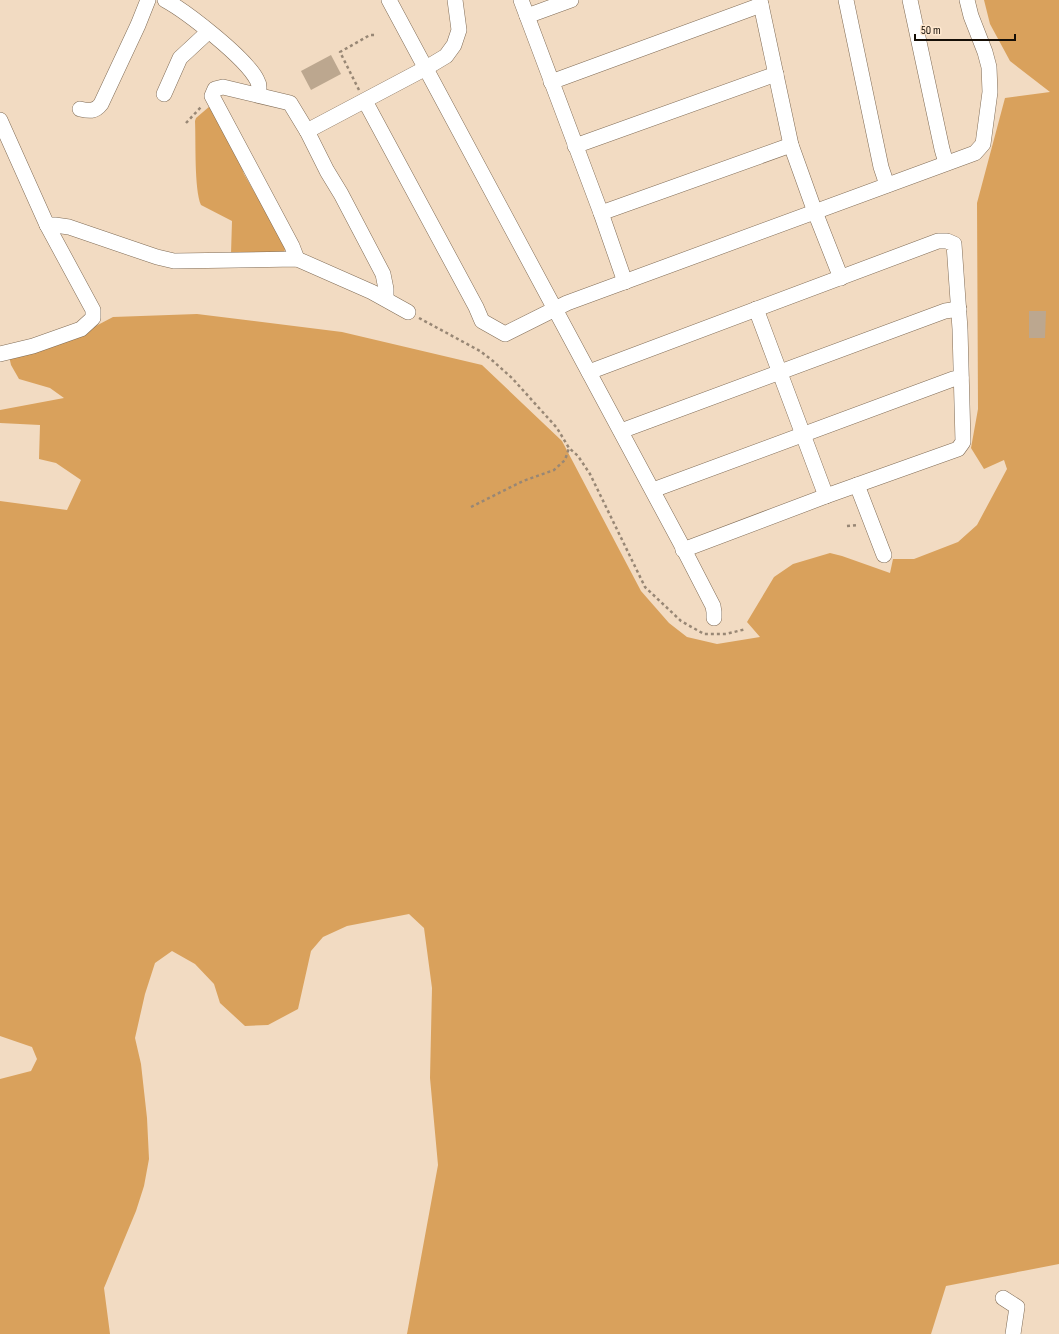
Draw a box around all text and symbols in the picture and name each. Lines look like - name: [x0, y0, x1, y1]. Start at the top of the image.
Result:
- scale bar: [915, 16, 1015, 42]
- text: 50 m: [921, 23, 941, 38]

